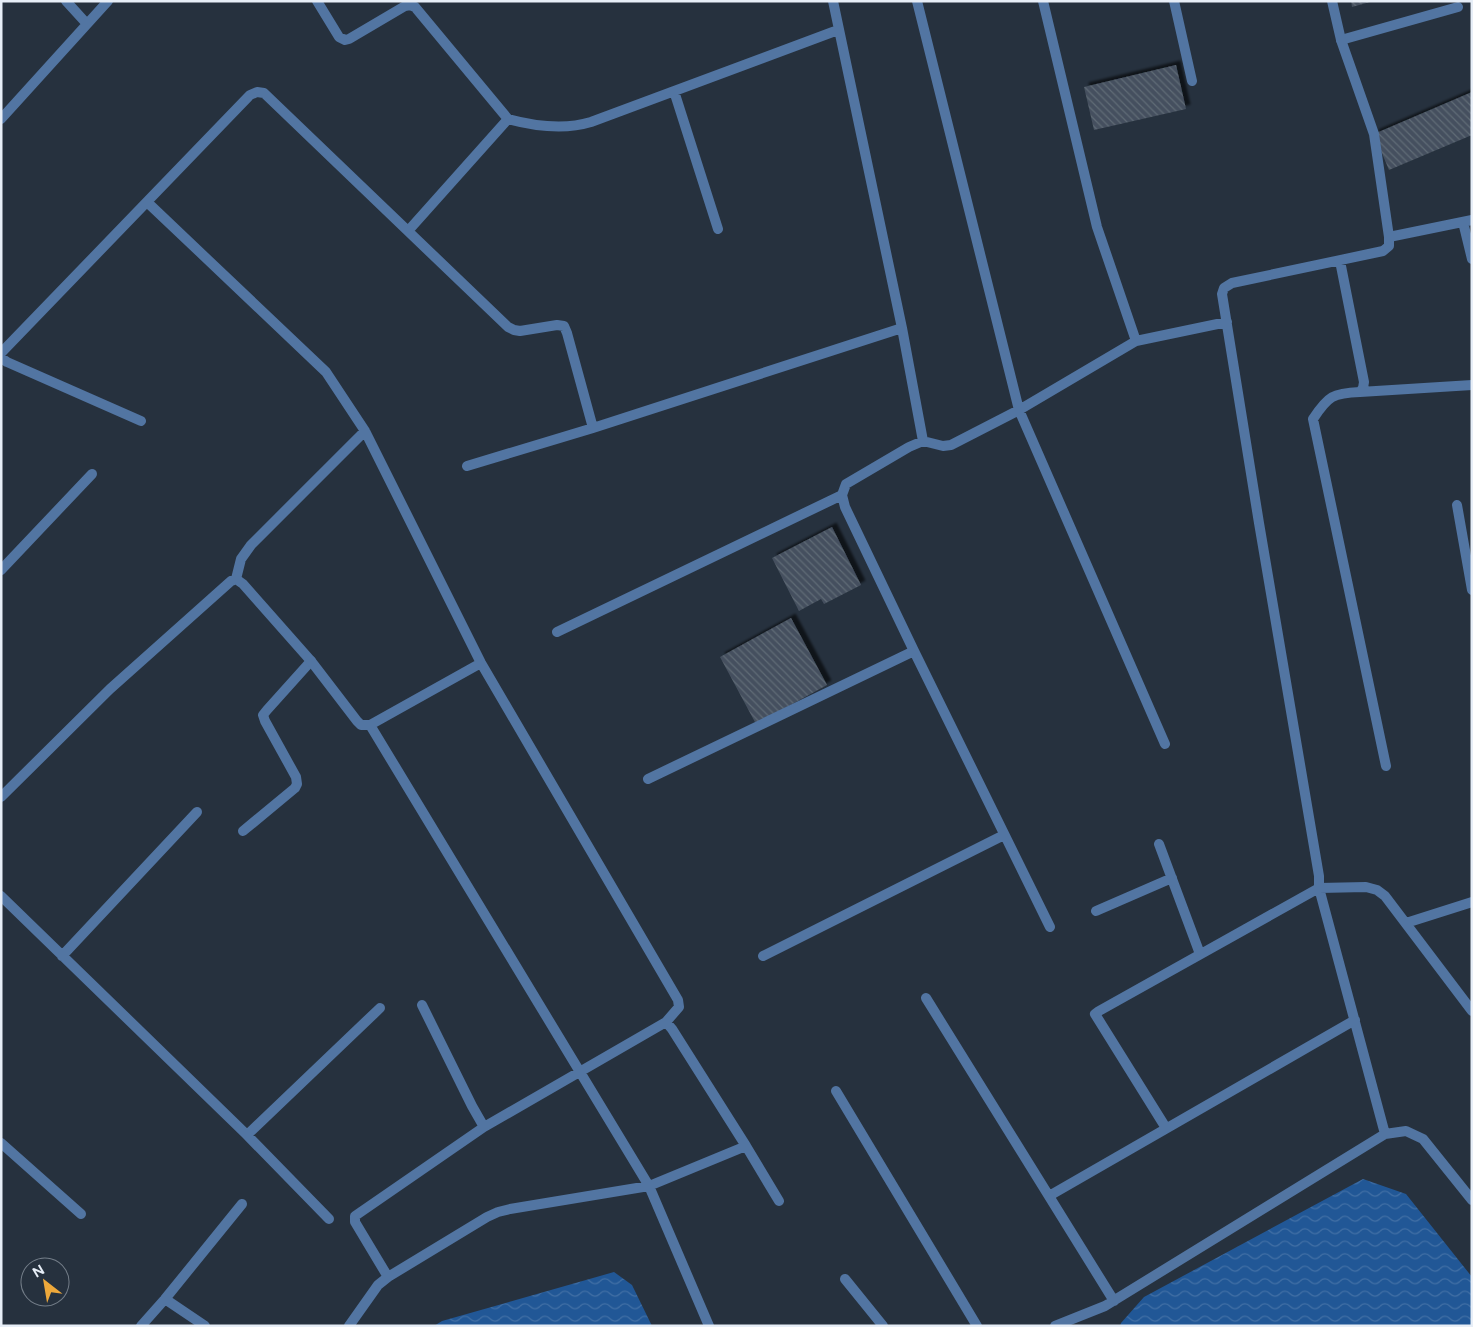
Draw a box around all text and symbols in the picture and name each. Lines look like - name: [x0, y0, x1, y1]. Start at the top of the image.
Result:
- north arrow: [20, 1257, 70, 1307]
- text: N: [30, 1261, 48, 1281]

